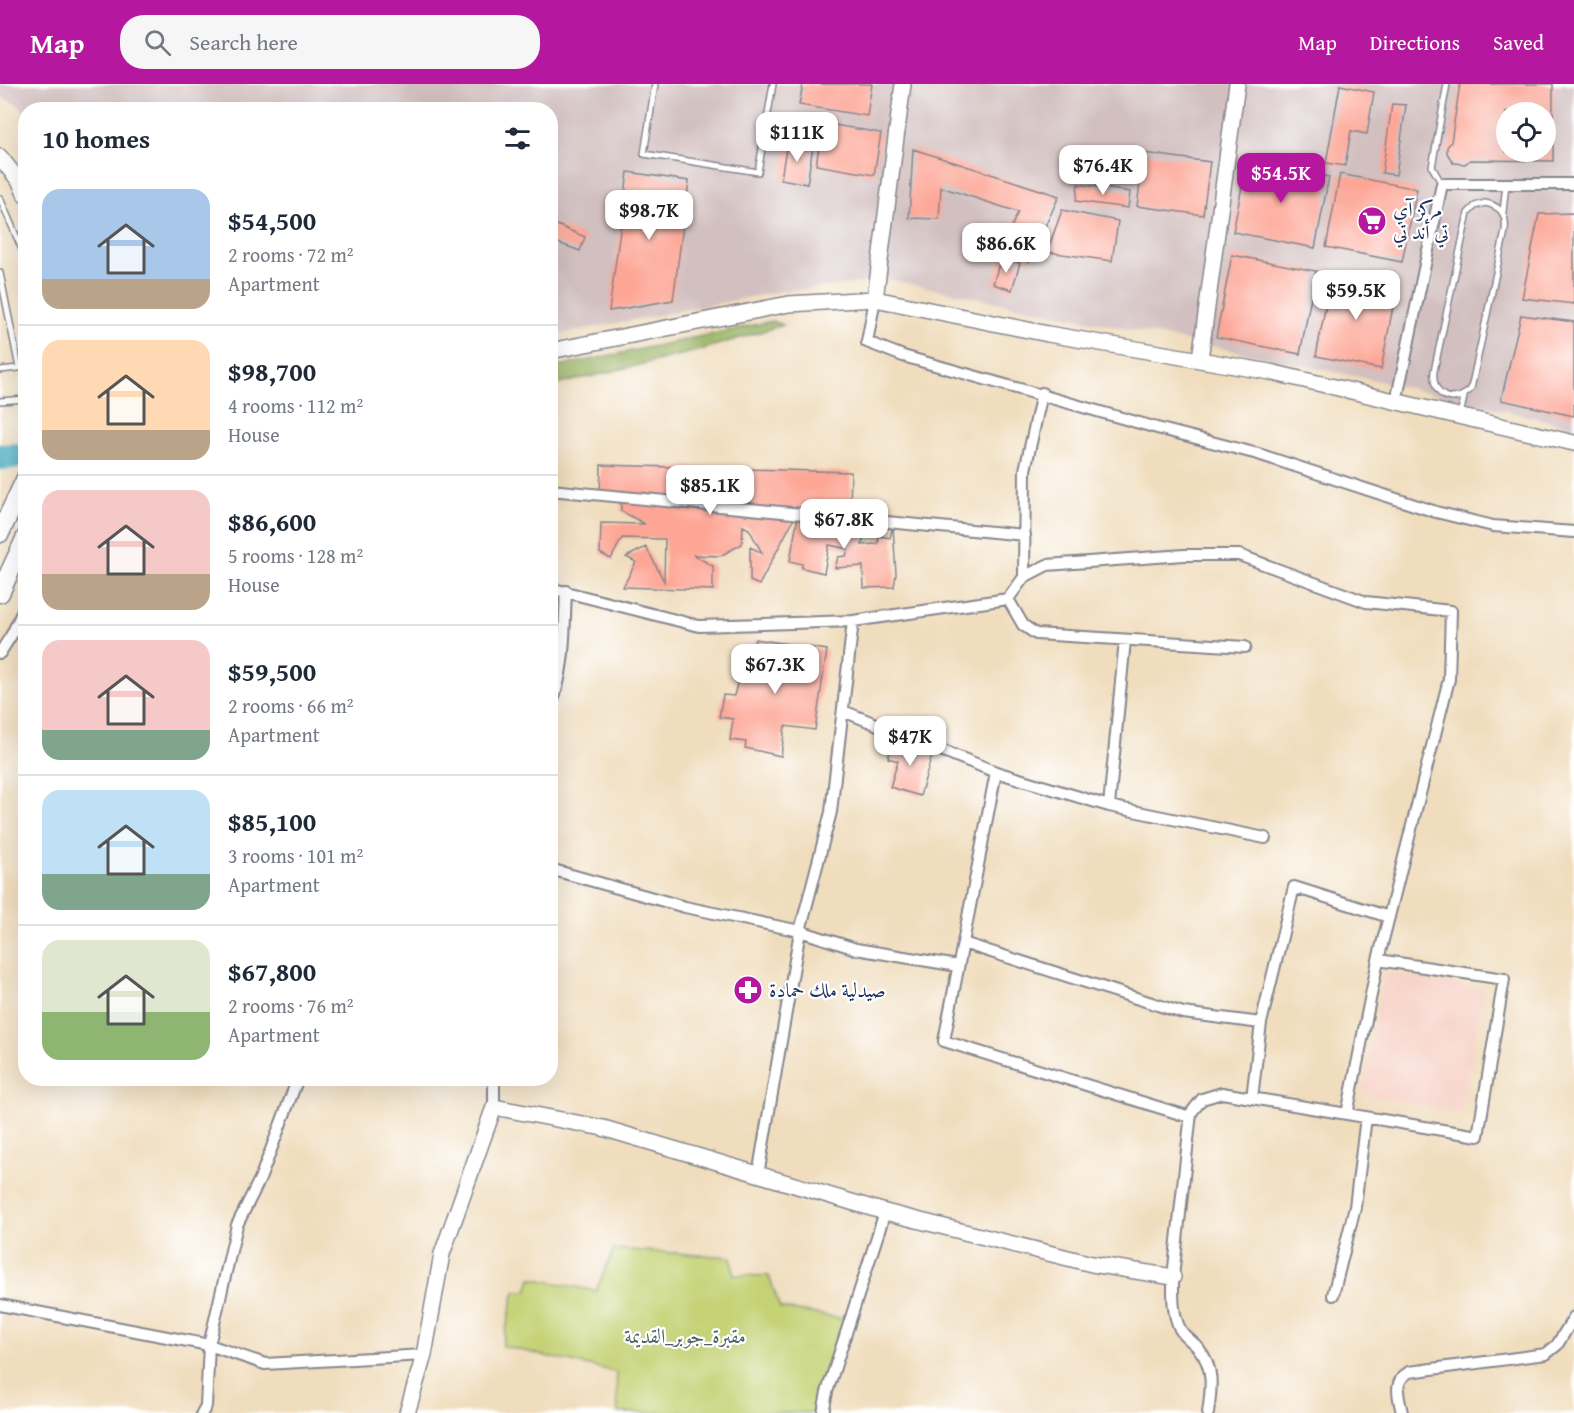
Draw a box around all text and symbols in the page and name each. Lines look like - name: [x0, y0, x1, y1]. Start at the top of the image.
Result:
- search box: [120, 15, 540, 69]
- text: Map: [30, 22, 84, 63]
- icon: search: [141, 26, 174, 59]
- text: Search here: [189, 26, 298, 58]
- text: Map: [1298, 27, 1337, 58]
- text: Directions: [1370, 27, 1460, 58]
- text: Saved: [1493, 27, 1544, 58]
- map controls: [1496, 102, 1556, 162]
- button: locate: [1496, 102, 1556, 162]
- pin: $111K: [755, 112, 839, 163]
- text: $111K: [770, 117, 824, 146]
- text: 10 homes: [42, 119, 150, 158]
- icon: filters: [501, 122, 534, 155]
- pin: $76.4K: [1054, 145, 1152, 196]
- text: $76.4K: [1073, 150, 1133, 179]
- pin: $54.5K: [1232, 153, 1330, 204]
- text: $54.5K: [1251, 158, 1311, 187]
- pin: $98.7K: [600, 190, 698, 241]
- place label: مركز آي تي أند تي: [1393, 194, 1449, 248]
- text: $98.7K: [619, 195, 679, 224]
- text: $54,500: [228, 201, 316, 240]
- supermarket icon: مركز آي تي أند تي: [1356, 205, 1388, 237]
- icon: home: [90, 213, 162, 285]
- pin: $86.6K: [957, 223, 1055, 274]
- text: $86.6K: [976, 228, 1036, 257]
- text: 2 rooms · 72 m²: [228, 240, 354, 269]
- text: Apartment: [228, 269, 320, 298]
- pin: $59.5K: [1307, 270, 1405, 321]
- text: $59.5K: [1326, 275, 1386, 304]
- text: $98,700: [228, 352, 316, 391]
- icon: home: [90, 364, 162, 436]
- text: 4 rooms · 112 m²: [228, 391, 363, 420]
- text: House: [228, 420, 280, 449]
- pin: $85.1K: [661, 465, 759, 516]
- text: $85.1K: [680, 470, 740, 499]
- pin: $67.8K: [795, 499, 893, 550]
- text: $86,600: [228, 502, 316, 541]
- text: $67.8K: [814, 504, 874, 533]
- icon: home: [90, 514, 162, 586]
- text: 5 rooms · 128 m²: [228, 541, 363, 570]
- text: House: [228, 570, 280, 599]
- pin: $67.3K: [726, 644, 824, 695]
- text: $67.3K: [745, 649, 805, 678]
- text: $59,500: [228, 652, 316, 691]
- icon: home: [90, 664, 162, 736]
- text: 2 rooms · 66 m²: [228, 691, 354, 720]
- pin: $47K: [874, 716, 946, 767]
- text: Apartment: [228, 720, 320, 749]
- text: $47K: [888, 721, 932, 750]
- text: $85,100: [228, 802, 316, 841]
- icon: home: [90, 814, 162, 886]
- text: 3 rooms · 101 m²: [228, 841, 363, 870]
- text: Apartment: [228, 870, 320, 899]
- text: $67,800: [228, 952, 316, 991]
- icon: home: [90, 964, 162, 1036]
- pharmacy icon: صيدلية ملك حمادة: [732, 974, 764, 1006]
- place label: صيدلية ملك حمادة: [769, 975, 886, 1004]
- text: 2 rooms · 76 m²: [228, 991, 354, 1020]
- text: Apartment: [228, 1020, 320, 1049]
- park label: مقبرة_جوبر_القديمة: [624, 1321, 746, 1350]

